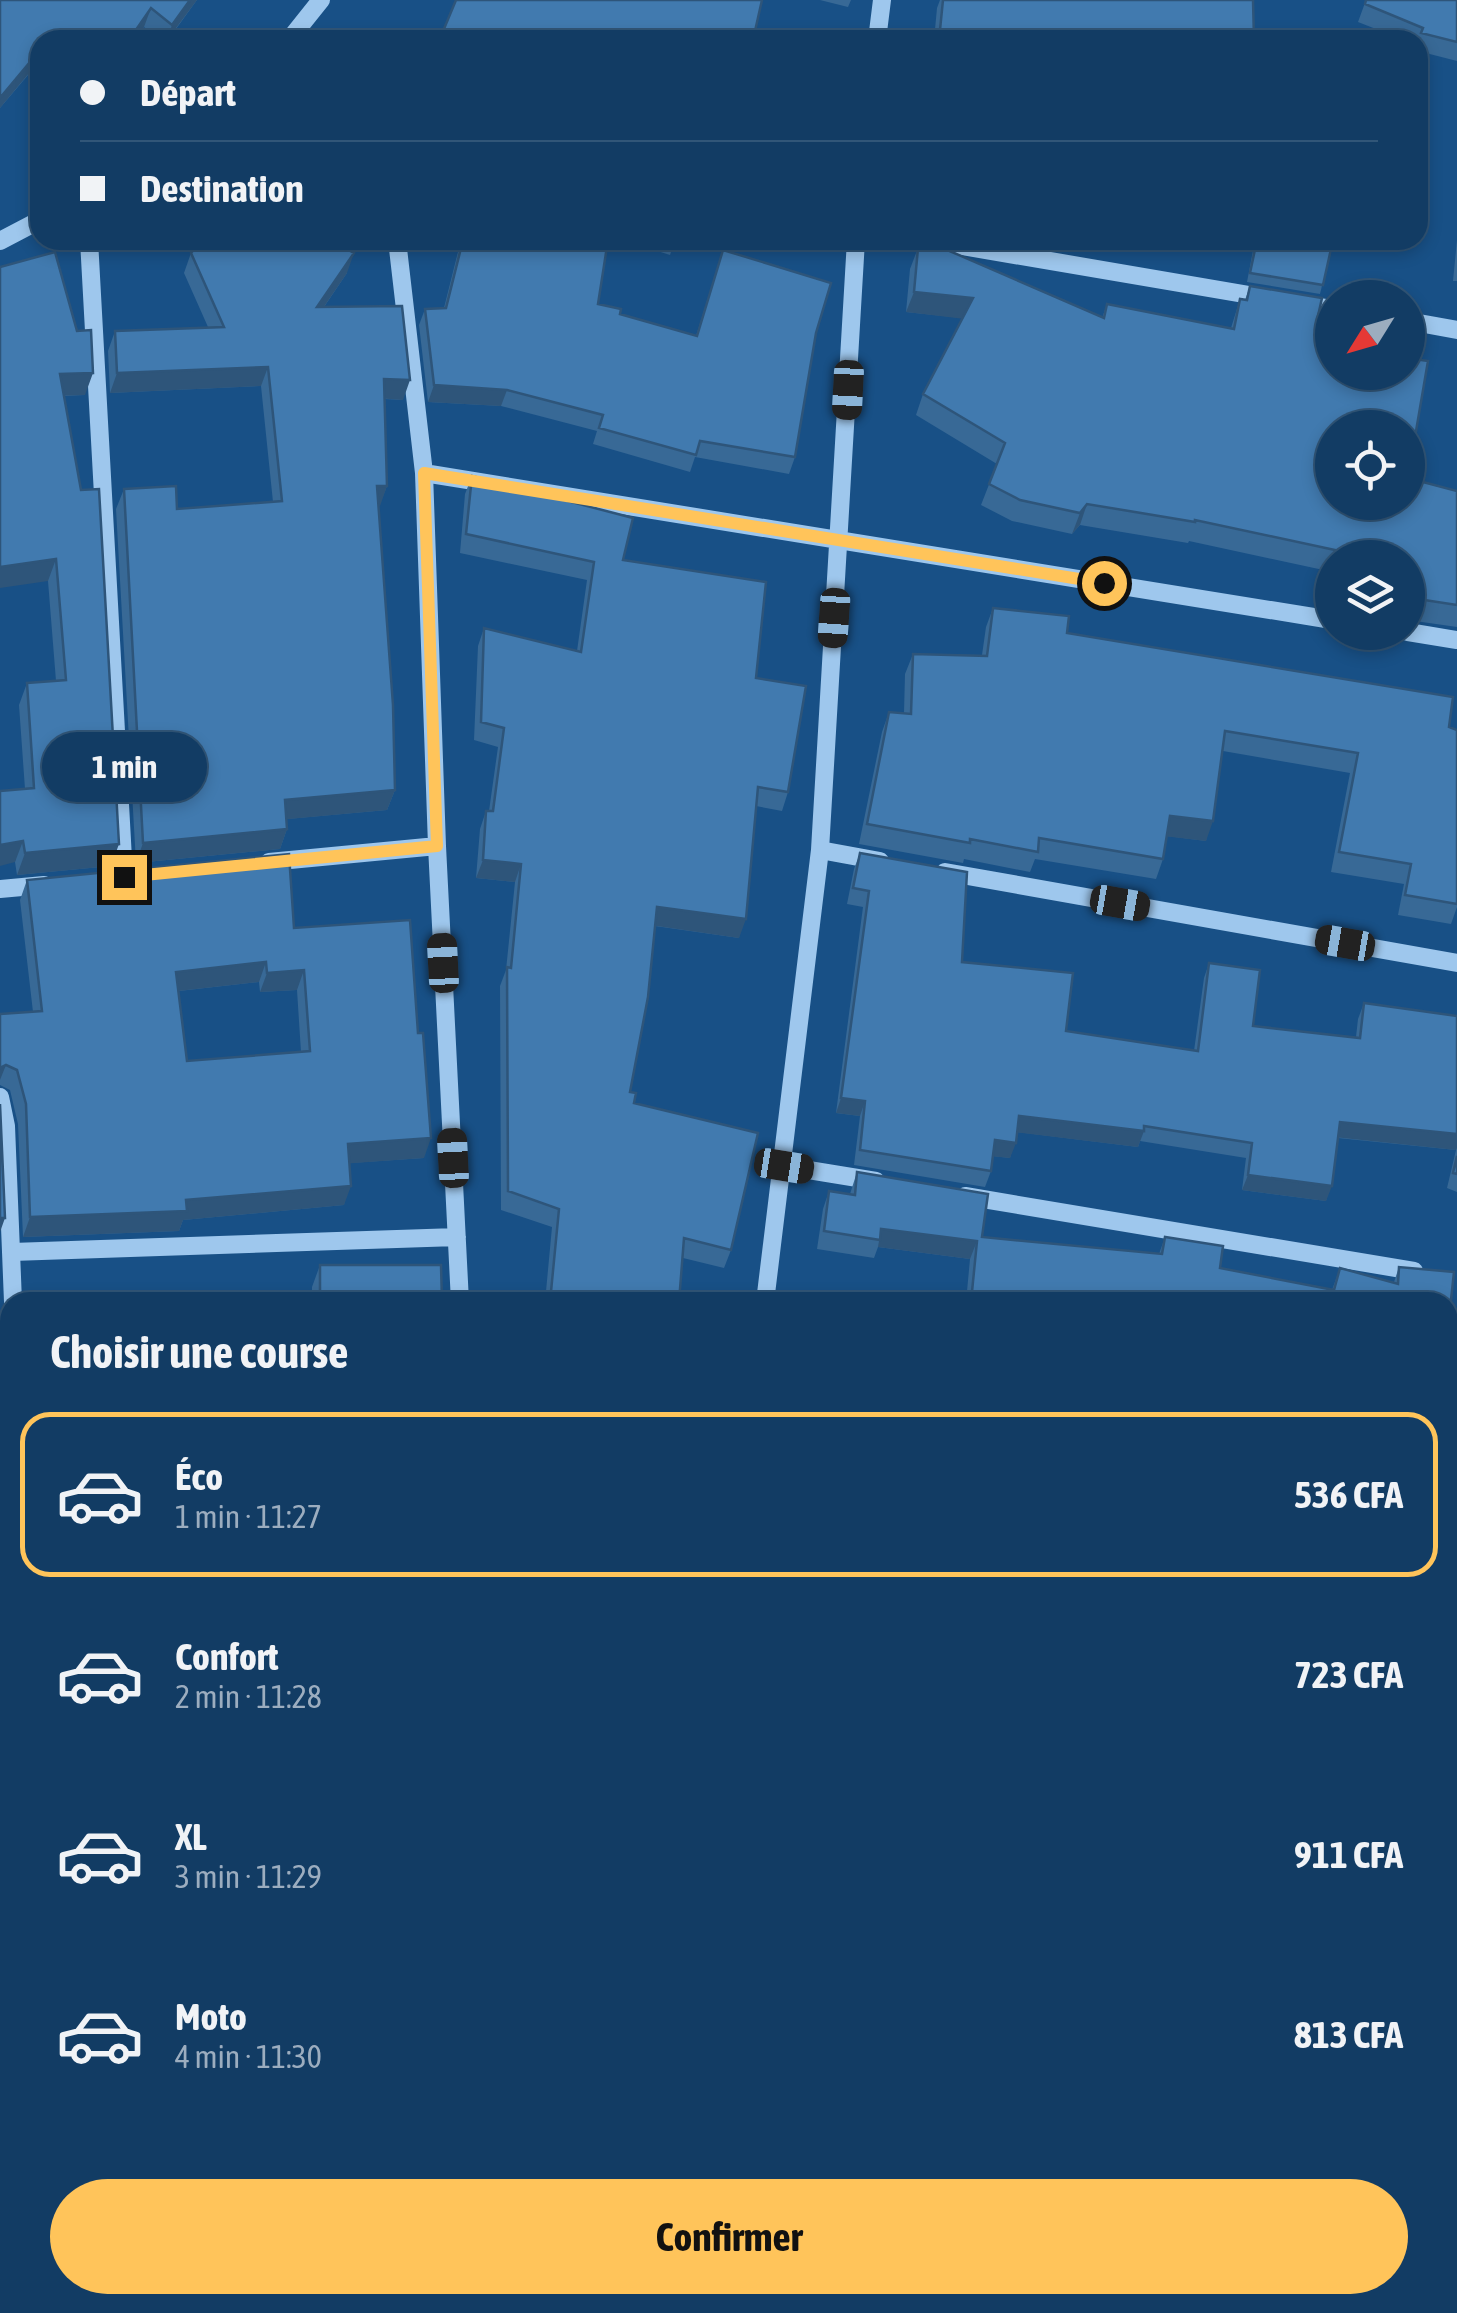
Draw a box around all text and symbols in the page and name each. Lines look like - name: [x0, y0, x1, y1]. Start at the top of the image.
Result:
- text: Départ: [140, 71, 236, 114]
- text: Destination: [140, 167, 304, 210]
- north arrow: [1315, 280, 1425, 390]
- map controls: [1315, 280, 1425, 650]
- car: [831, 359, 865, 421]
- button: locate: [1315, 410, 1425, 520]
- button: layers: [1315, 540, 1425, 650]
- route start: [1082, 561, 1127, 606]
- car: [817, 587, 851, 649]
- callout: 1 min: [42, 732, 206, 802]
- text: 1 min: [92, 748, 157, 785]
- route end: [102, 855, 147, 900]
- car: [1088, 883, 1152, 923]
- car: [1313, 923, 1377, 963]
- car: [426, 932, 460, 994]
- car: [436, 1127, 470, 1189]
- car: [752, 1146, 816, 1186]
- text: Choisir une course: [50, 1326, 349, 1378]
- icon: car: [55, 1450, 145, 1540]
- text: Éco: [175, 1455, 223, 1498]
- text: 536 CFA: [1294, 1473, 1403, 1516]
- text: 1 min · 11:27: [175, 1498, 322, 1535]
- icon: car: [55, 1630, 145, 1720]
- text: Confort: [175, 1635, 279, 1678]
- text: 723 CFA: [1294, 1653, 1403, 1696]
- text: 2 min · 11:28: [175, 1678, 322, 1715]
- icon: car: [55, 1810, 145, 1900]
- text: XL: [175, 1815, 207, 1858]
- text: 911 CFA: [1294, 1833, 1403, 1876]
- text: 3 min · 11:29: [175, 1858, 322, 1895]
- icon: car: [55, 1990, 145, 2080]
- text: Moto: [175, 1995, 247, 2038]
- text: 813 CFA: [1294, 2013, 1403, 2056]
- text: 4 min · 11:30: [175, 2038, 322, 2075]
- button: Confirmer: [50, 2179, 1408, 2294]

